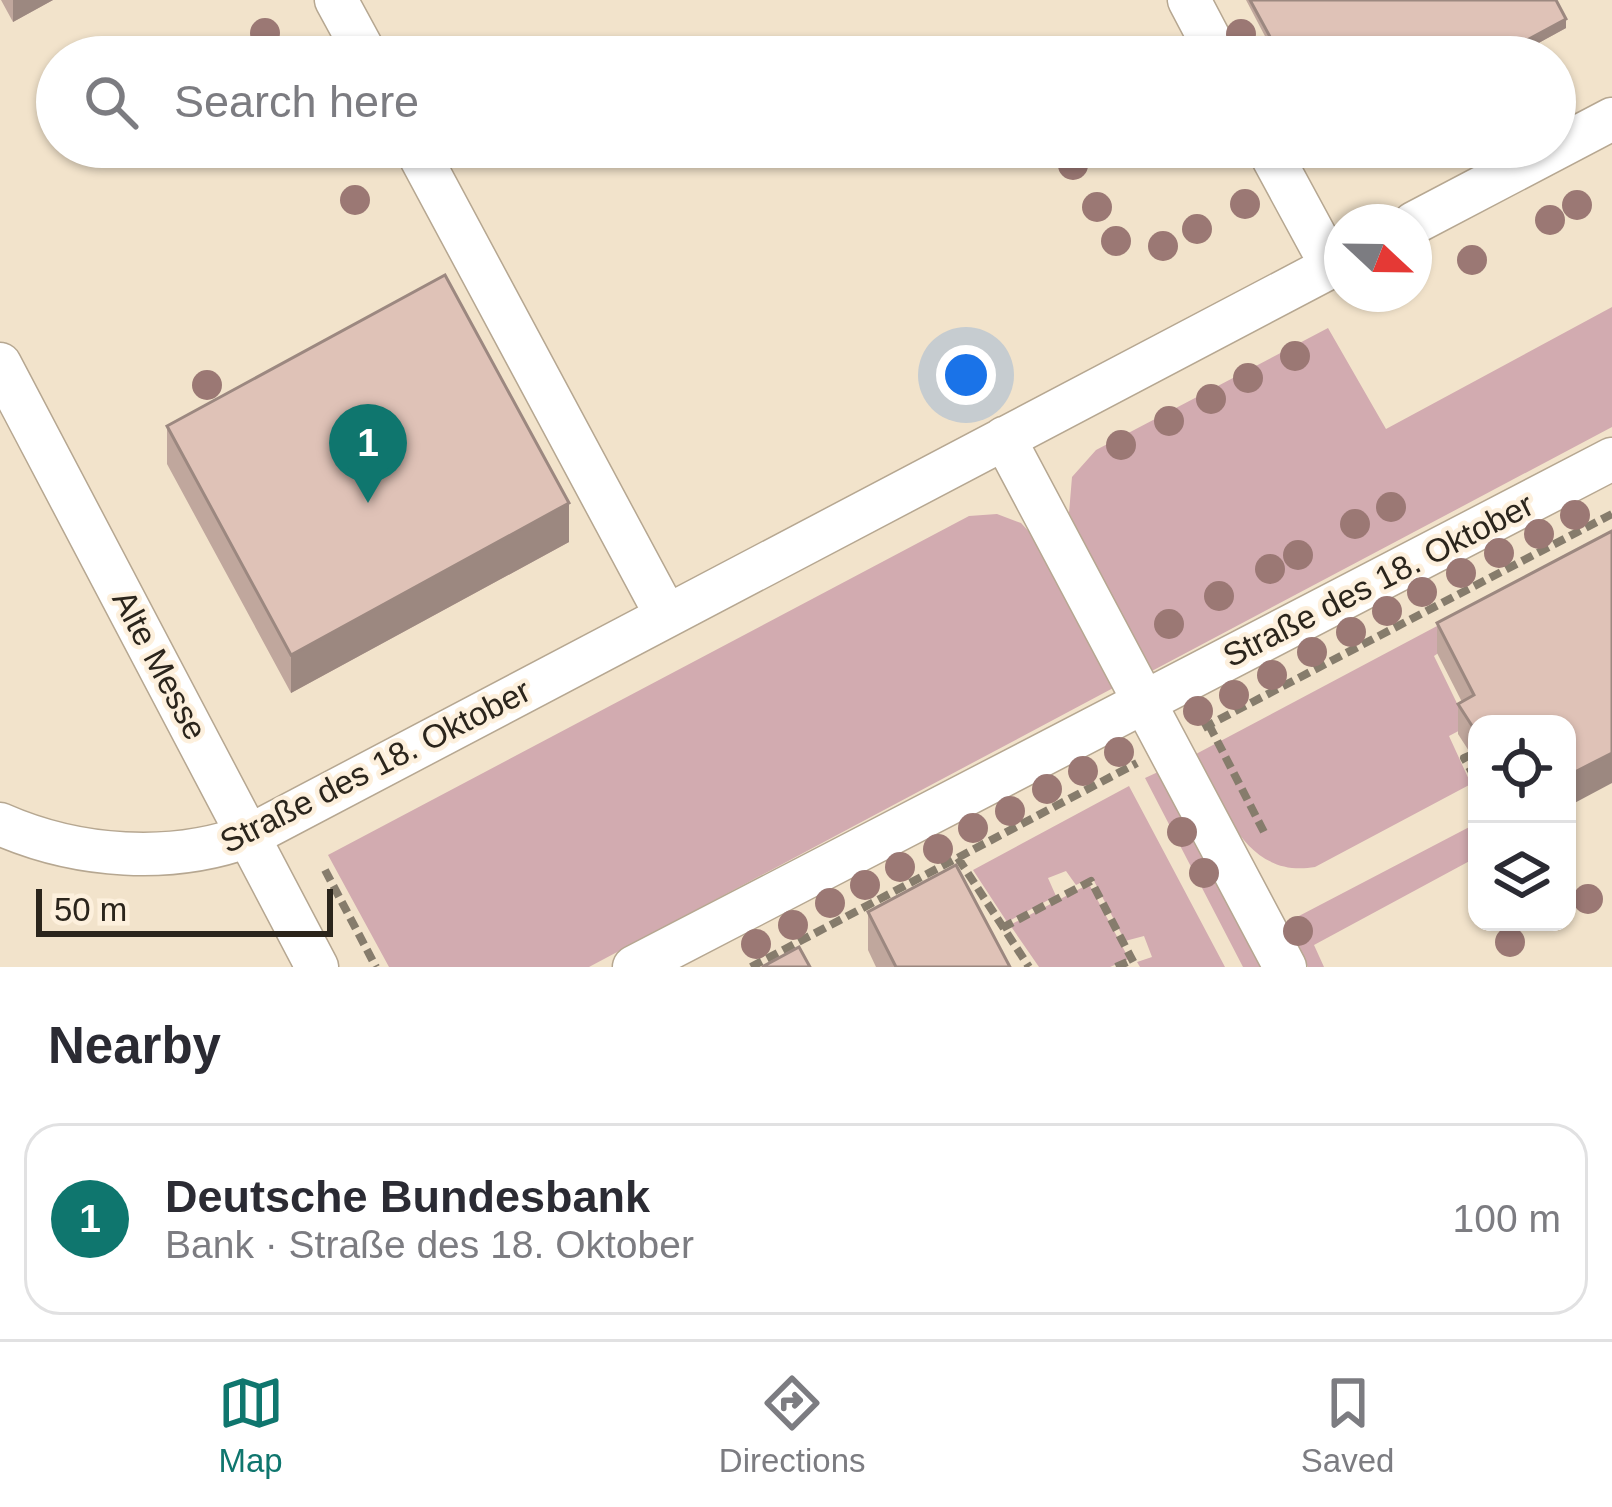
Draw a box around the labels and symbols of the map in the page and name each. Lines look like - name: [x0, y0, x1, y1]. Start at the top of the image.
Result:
- north arrow: [1324, 204, 1432, 312]
- your location: [936, 345, 996, 405]
- pin: 1: [329, 404, 407, 503]
- street label: Straße des 18. Oktober: [1217, 486, 1539, 674]
- street label: Alte Messe: [105, 584, 215, 746]
- street label: Straße des 18. Oktober: [214, 672, 536, 860]
- scale bar: [36, 883, 333, 936]

